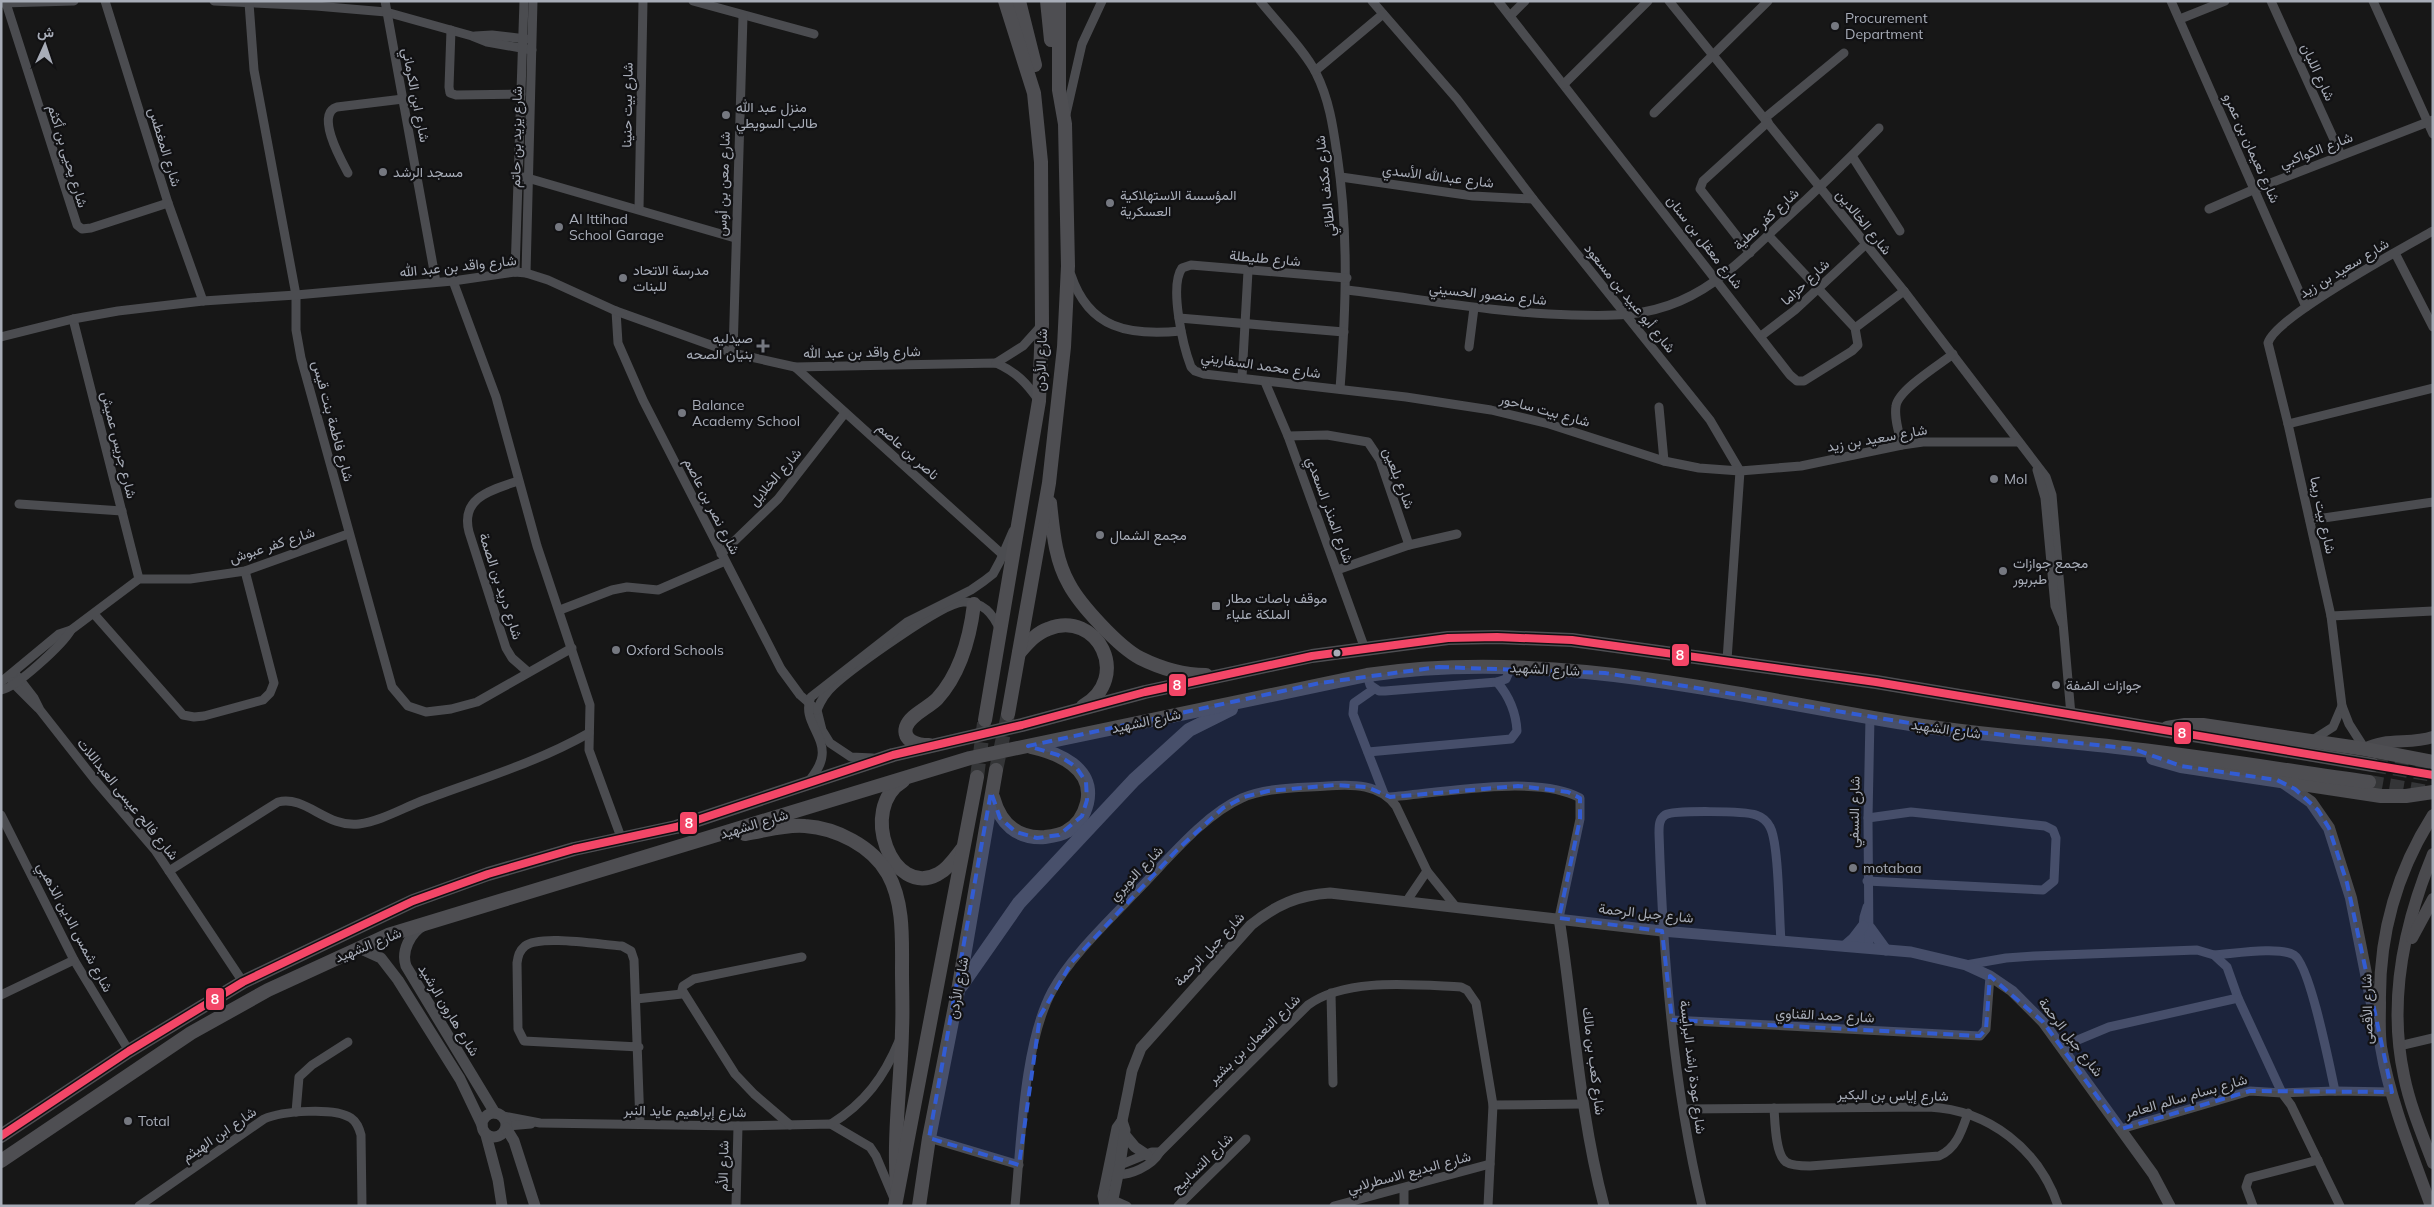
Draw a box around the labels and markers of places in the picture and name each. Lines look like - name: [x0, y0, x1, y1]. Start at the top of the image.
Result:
- place label: Procurement Department: [1845, 9, 1928, 43]
- marker: Procurement Department: [1829, 20, 1841, 32]
- place label: منزل عبد الله طالب السويطي: [736, 98, 818, 135]
- marker: منزل عبد الله طالب السويطي: [720, 109, 732, 121]
- place label: مسجد الرشد: [393, 163, 463, 181]
- marker: مسجد الرشد: [377, 166, 389, 178]
- place label: المؤسسة الاستهلاكية العسكرية: [1120, 186, 1237, 220]
- marker: المؤسسة الاستهلاكية العسكرية: [1104, 197, 1116, 209]
- place label: Al Ittihad School Garage: [569, 210, 664, 244]
- marker: Al Ittihad School Garage: [553, 221, 565, 233]
- place label: مدرسة الاتحاد للبنات: [633, 261, 709, 295]
- marker: مدرسة الاتحاد للبنات: [617, 272, 629, 284]
- place label: صيدليه بنيان الصحه: [686, 329, 753, 363]
- marker: صيدليه بنيان الصحه: [757, 340, 769, 352]
- place label: Balance Academy School: [692, 396, 800, 430]
- marker: Balance Academy School: [676, 407, 688, 419]
- place label: MoI: [2004, 470, 2028, 488]
- marker: MoI: [1988, 473, 2000, 485]
- place label: مجمع الشمال: [1110, 526, 1187, 546]
- marker: مجمع الشمال: [1094, 529, 1106, 541]
- place label: مجمع جوازات طبربور: [2012, 554, 2088, 588]
- marker: مجمع جوازات طبربور: [1997, 565, 2009, 577]
- place label: موقف باصات مطار الملكة علياء: [1225, 589, 1327, 623]
- marker: موقف باصات مطار الملكة علياء: [1210, 600, 1222, 612]
- place label: Oxford Schools: [626, 641, 724, 659]
- marker: Oxford Schools: [610, 644, 622, 656]
- unlabelled marker: [1332, 648, 1342, 658]
- place label: جوازات الضفة: [2066, 676, 2141, 694]
- marker: جوازات الضفة: [2050, 679, 2062, 691]
- place label: motabaa: [1863, 859, 1922, 877]
- marker: motabaa: [1847, 862, 1859, 874]
- place label: Total: [138, 1112, 170, 1130]
- marker: Total: [122, 1115, 134, 1127]

